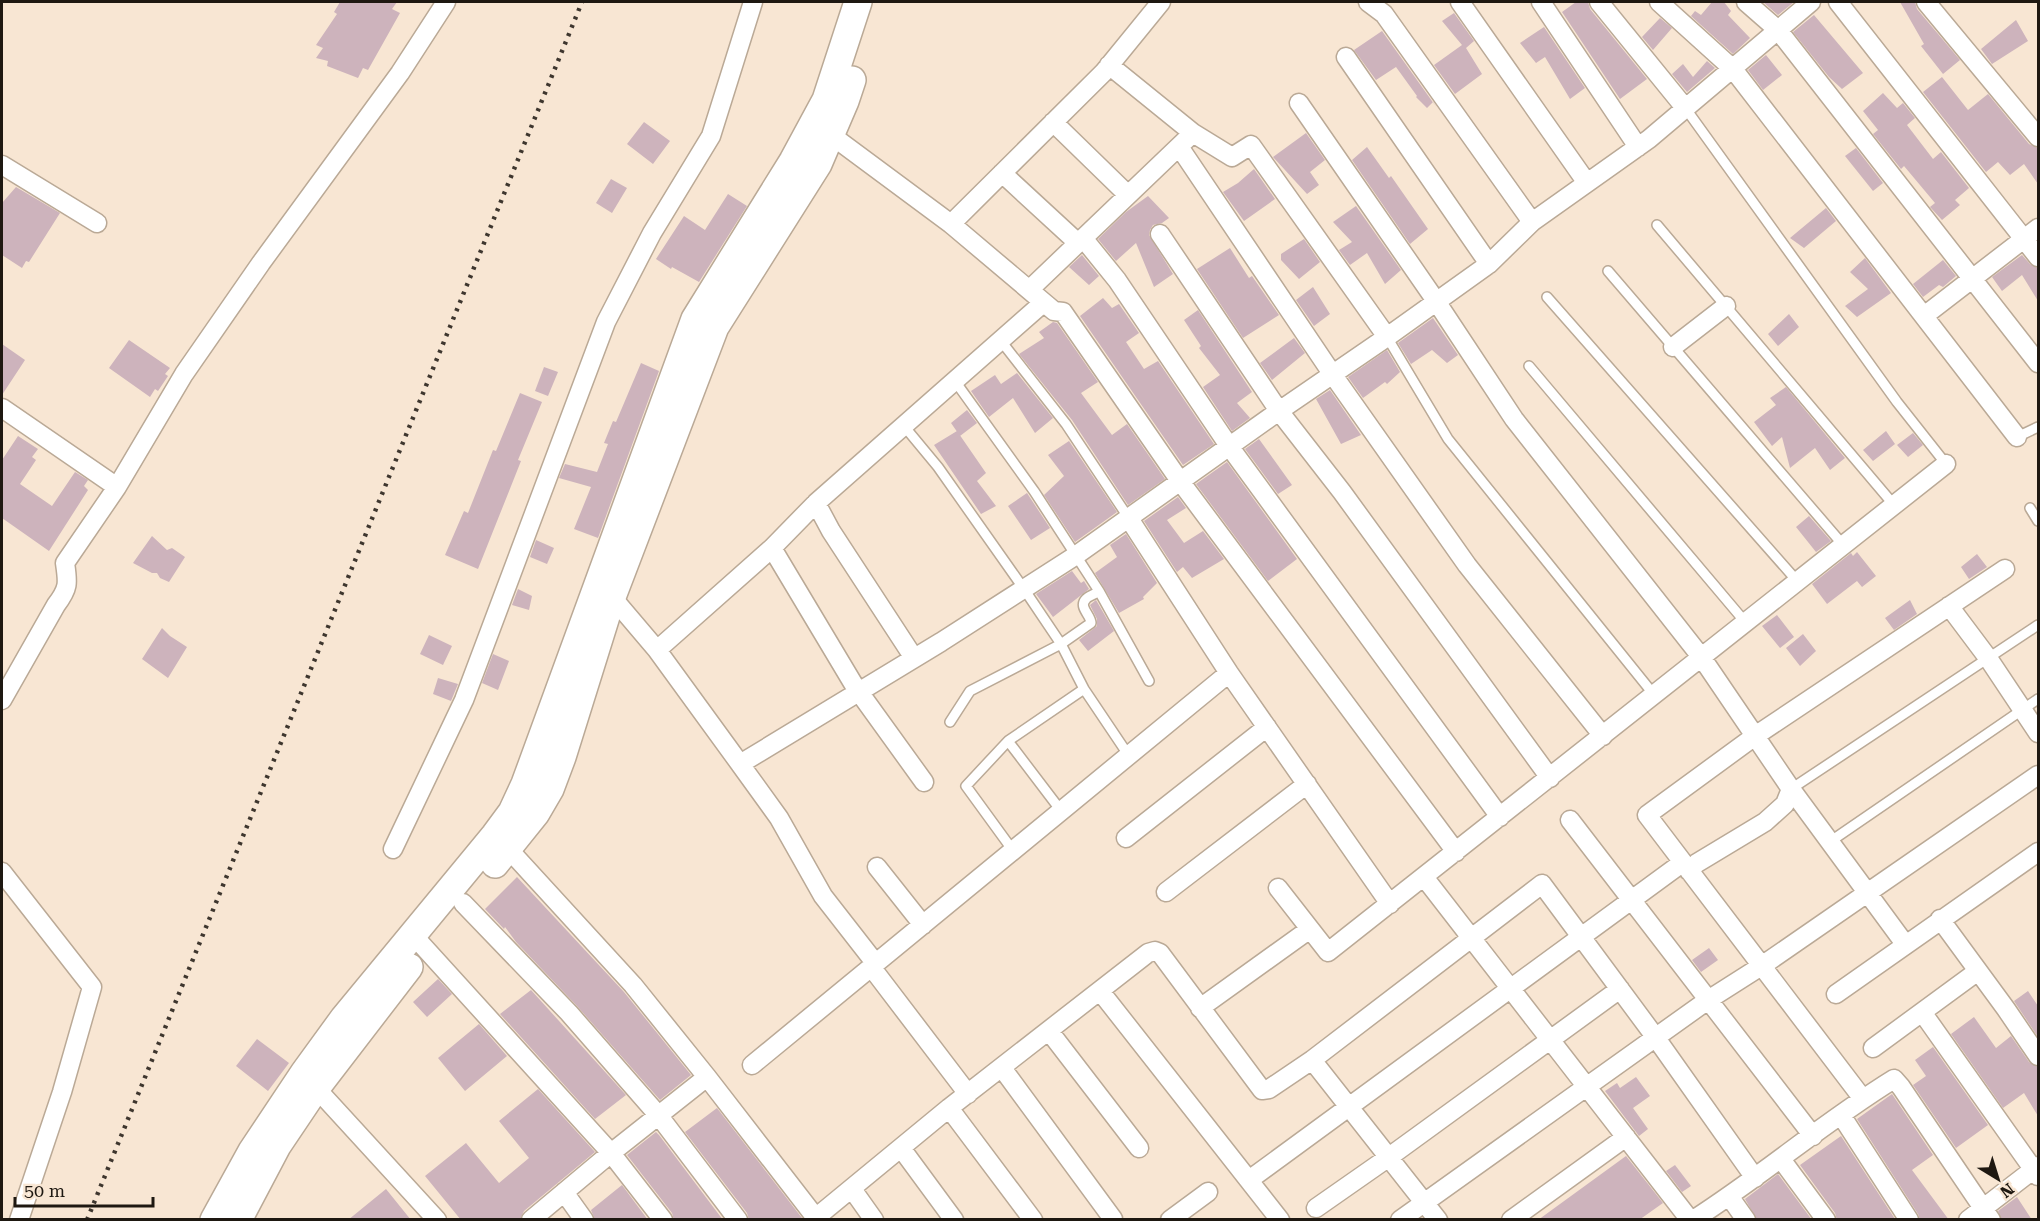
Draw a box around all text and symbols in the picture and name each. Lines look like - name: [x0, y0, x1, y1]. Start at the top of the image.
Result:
- north arrow: [1968, 1149, 2028, 1209]
- scale bar: [15, 1170, 153, 1208]
- text: N: [1996, 1179, 2018, 1202]
- text: 50 m: [24, 1180, 65, 1201]

